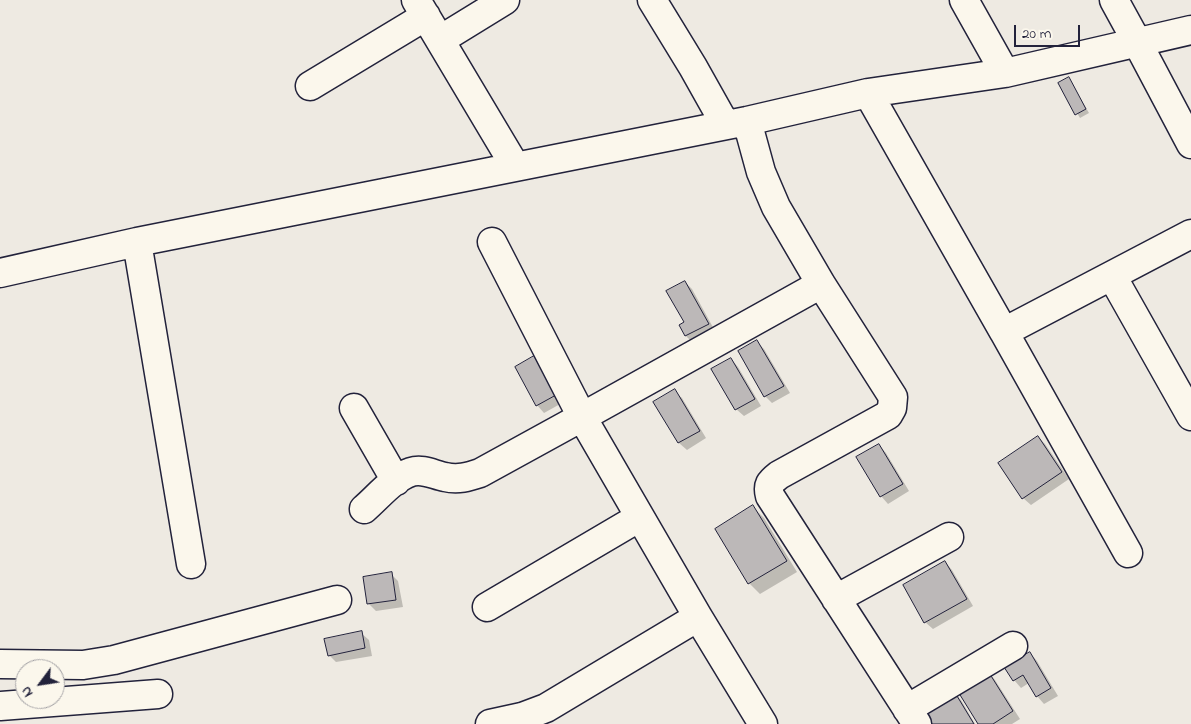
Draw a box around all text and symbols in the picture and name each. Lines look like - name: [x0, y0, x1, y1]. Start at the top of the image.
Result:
- scale bar: [1016, 15, 1082, 47]
- text: 20 m: [1022, 23, 1051, 45]
- north arrow: [15, 659, 65, 709]
- text: N: [16, 682, 39, 701]

